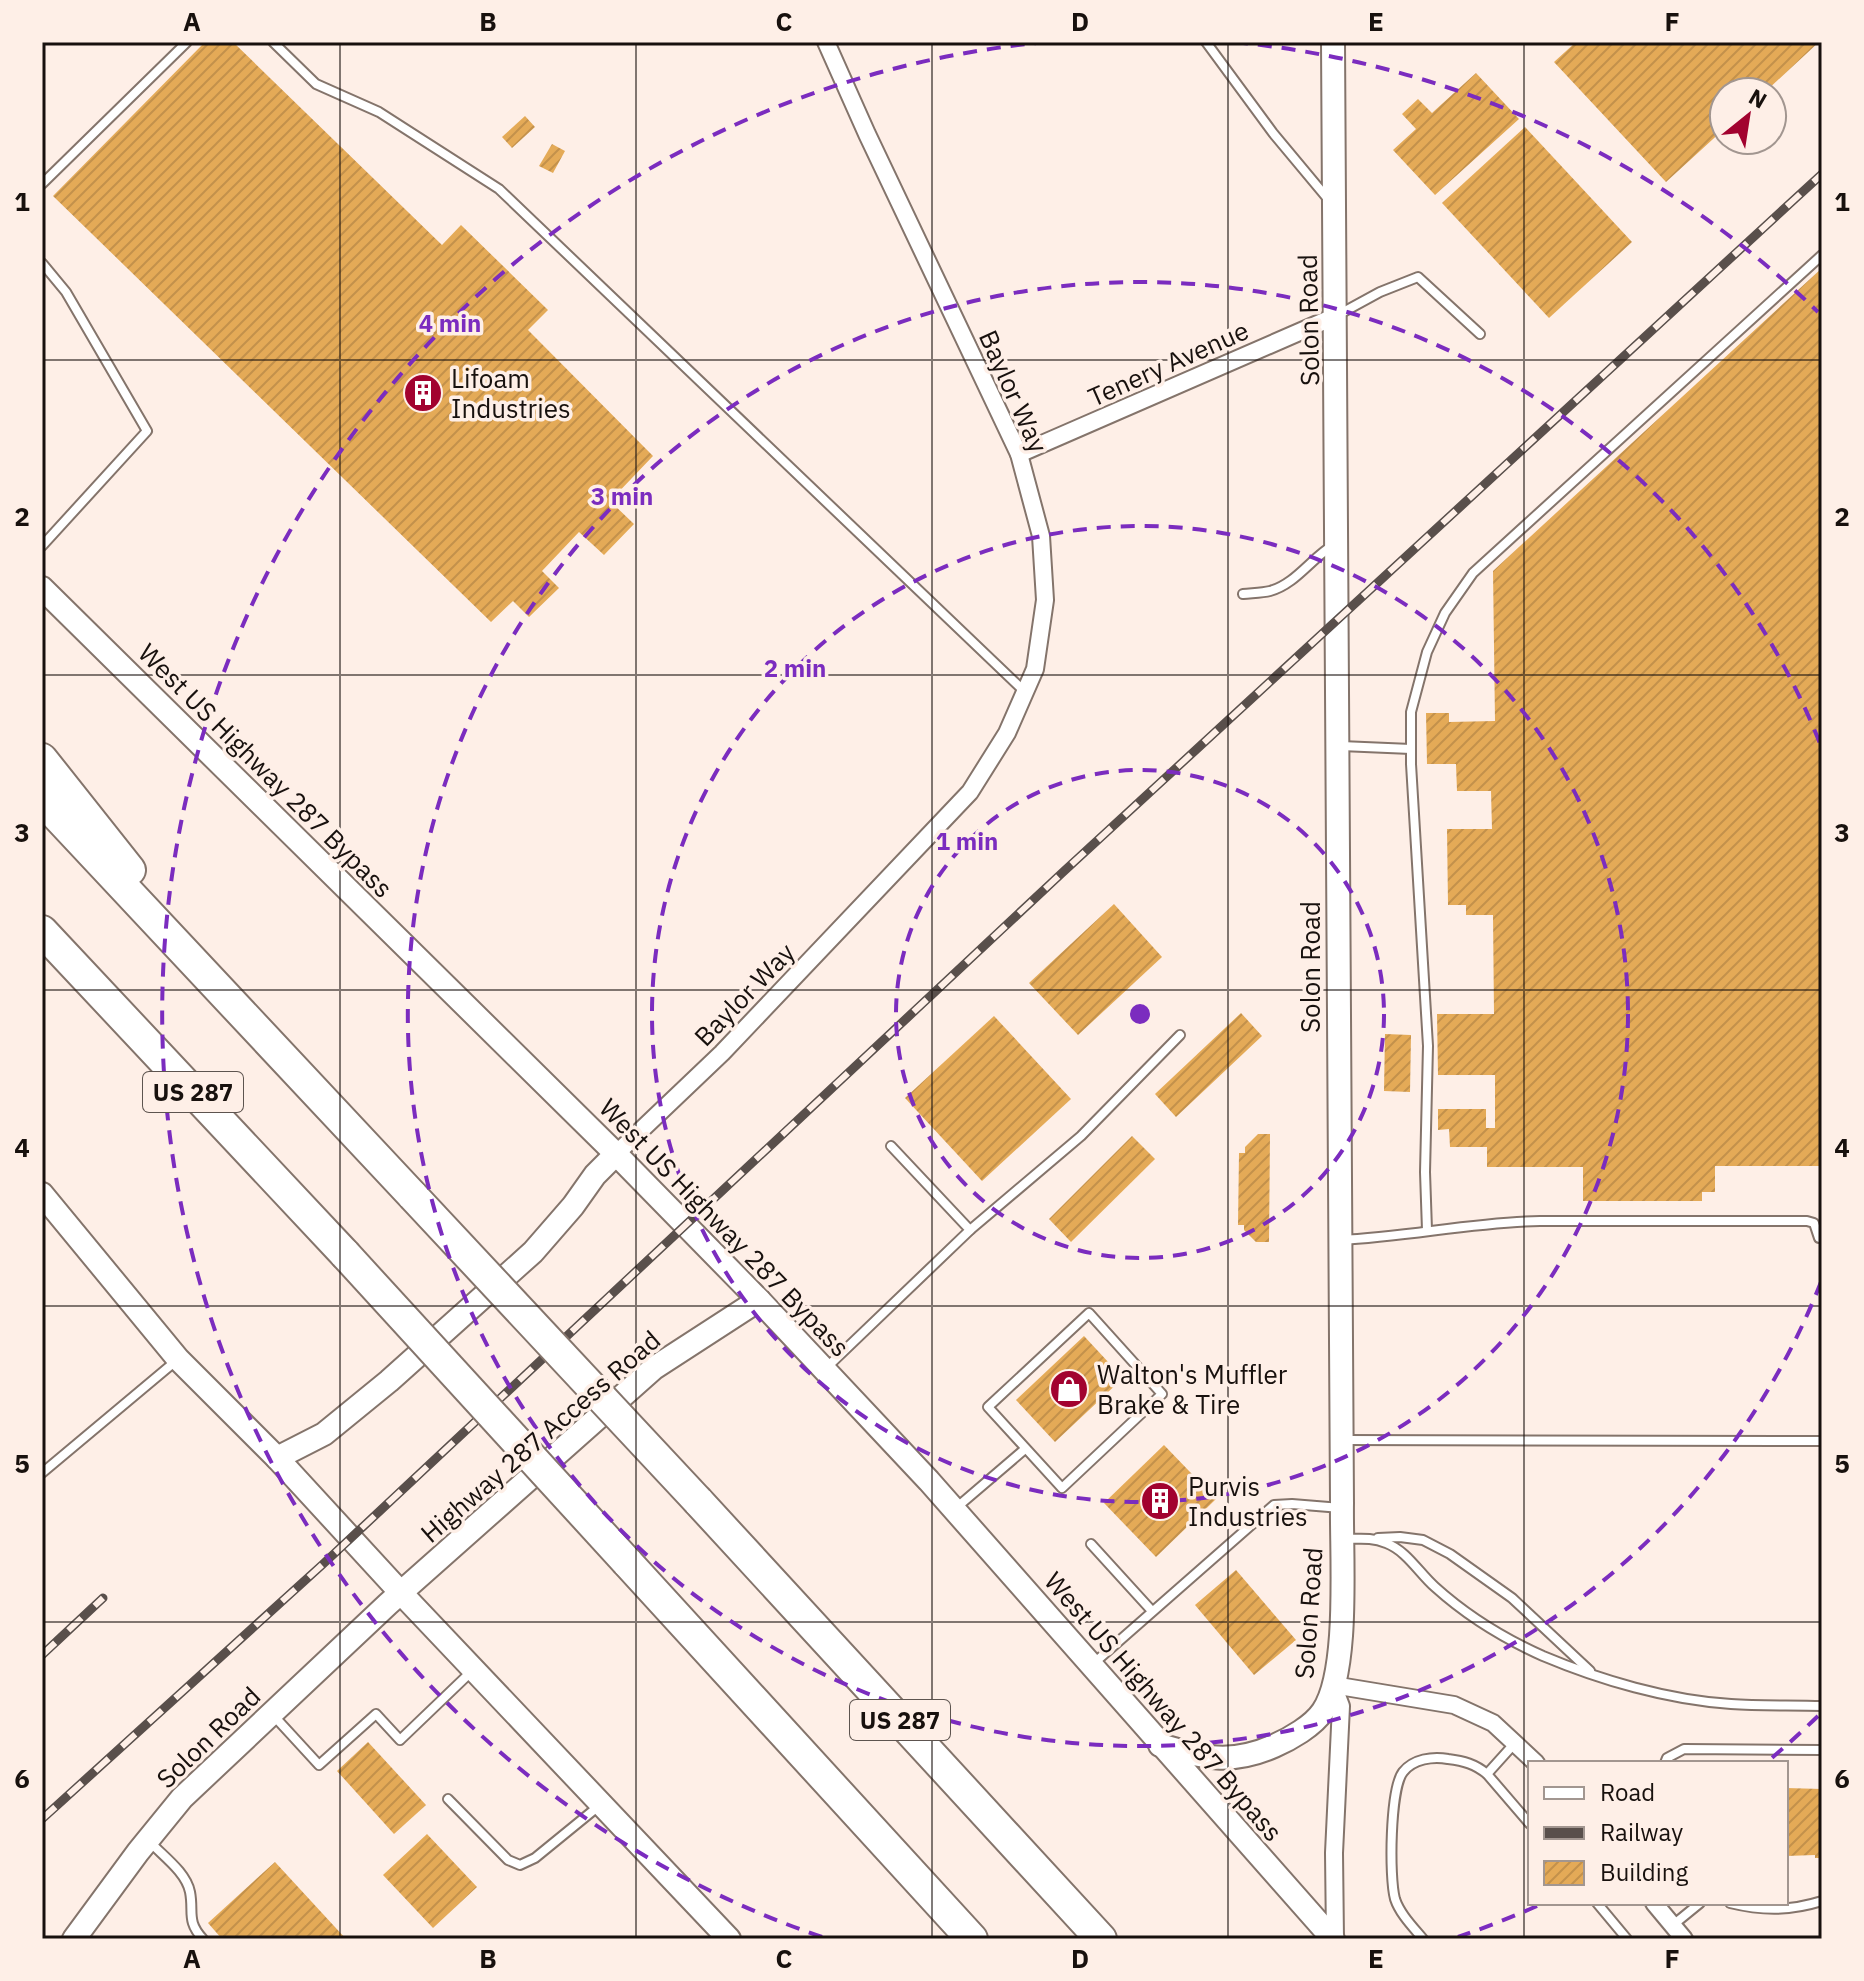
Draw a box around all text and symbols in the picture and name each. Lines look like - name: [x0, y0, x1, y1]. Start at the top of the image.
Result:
- text: A: [183, 4, 201, 38]
- text: B: [479, 4, 497, 38]
- text: C: [776, 4, 793, 38]
- text: D: [1071, 4, 1089, 38]
- text: E: [1368, 4, 1384, 38]
- text: F: [1664, 4, 1680, 38]
- north arrow: [1708, 76, 1788, 156]
- text: N: [1744, 82, 1772, 115]
- text: 1: [14, 184, 30, 218]
- text: 1: [1834, 184, 1850, 218]
- street label: Solon Road: [1290, 254, 1326, 386]
- text: 4 min: [419, 307, 481, 339]
- street label: Tenery Avenue: [1082, 312, 1254, 414]
- street label: Baylor Way: [972, 324, 1056, 458]
- place label: Lifoam Industries: [451, 361, 571, 425]
- building icon: Lifoam Industries: [402, 372, 444, 414]
- text: 3 min: [591, 480, 653, 512]
- text: 2: [14, 499, 30, 533]
- text: 2: [1834, 499, 1850, 533]
- street label: West US Highway 287 Bypass: [132, 636, 400, 904]
- text: 2 min: [764, 652, 826, 684]
- text: 3: [14, 815, 30, 849]
- text: 3: [1834, 815, 1850, 849]
- text: 1 min: [936, 825, 998, 857]
- street label: Solon Road: [1293, 901, 1327, 1033]
- street label: Baylor Way: [686, 935, 802, 1053]
- centre of rings: [1126, 1000, 1154, 1028]
- road number: US 287: [143, 1072, 243, 1112]
- street label: West US Highway 287 Bypass: [592, 1091, 858, 1363]
- text: 4: [14, 1130, 30, 1164]
- text: 4: [1834, 1130, 1850, 1164]
- street label: Highway 287 Access Road: [413, 1323, 667, 1549]
- place label: Walton's Muffler Brake & Tire: [1097, 1357, 1288, 1421]
- shop icon: Walton's Muffler Brake & Tire: [1048, 1368, 1090, 1410]
- text: 5: [14, 1446, 30, 1480]
- text: 5: [1834, 1446, 1850, 1480]
- place label: Purvis Industries: [1188, 1469, 1308, 1533]
- building icon: Purvis Industries: [1139, 1480, 1181, 1522]
- street label: Solon Road: [1286, 1546, 1330, 1680]
- street label: West US Highway 287 Bypass: [1038, 1564, 1290, 1848]
- street label: Solon Road: [149, 1679, 267, 1795]
- road number: US 287: [850, 1700, 950, 1740]
- text: 6: [14, 1761, 30, 1795]
- legend: [1528, 1761, 1788, 1905]
- text: 6: [1834, 1761, 1850, 1795]
- text: Road: [1600, 1776, 1655, 1808]
- text: Railway: [1600, 1816, 1683, 1848]
- text: Building: [1600, 1856, 1688, 1888]
- text: A: [183, 1941, 201, 1975]
- text: B: [479, 1941, 497, 1975]
- text: C: [776, 1941, 793, 1975]
- text: D: [1071, 1941, 1089, 1975]
- text: E: [1368, 1941, 1384, 1975]
- text: F: [1664, 1941, 1680, 1975]

